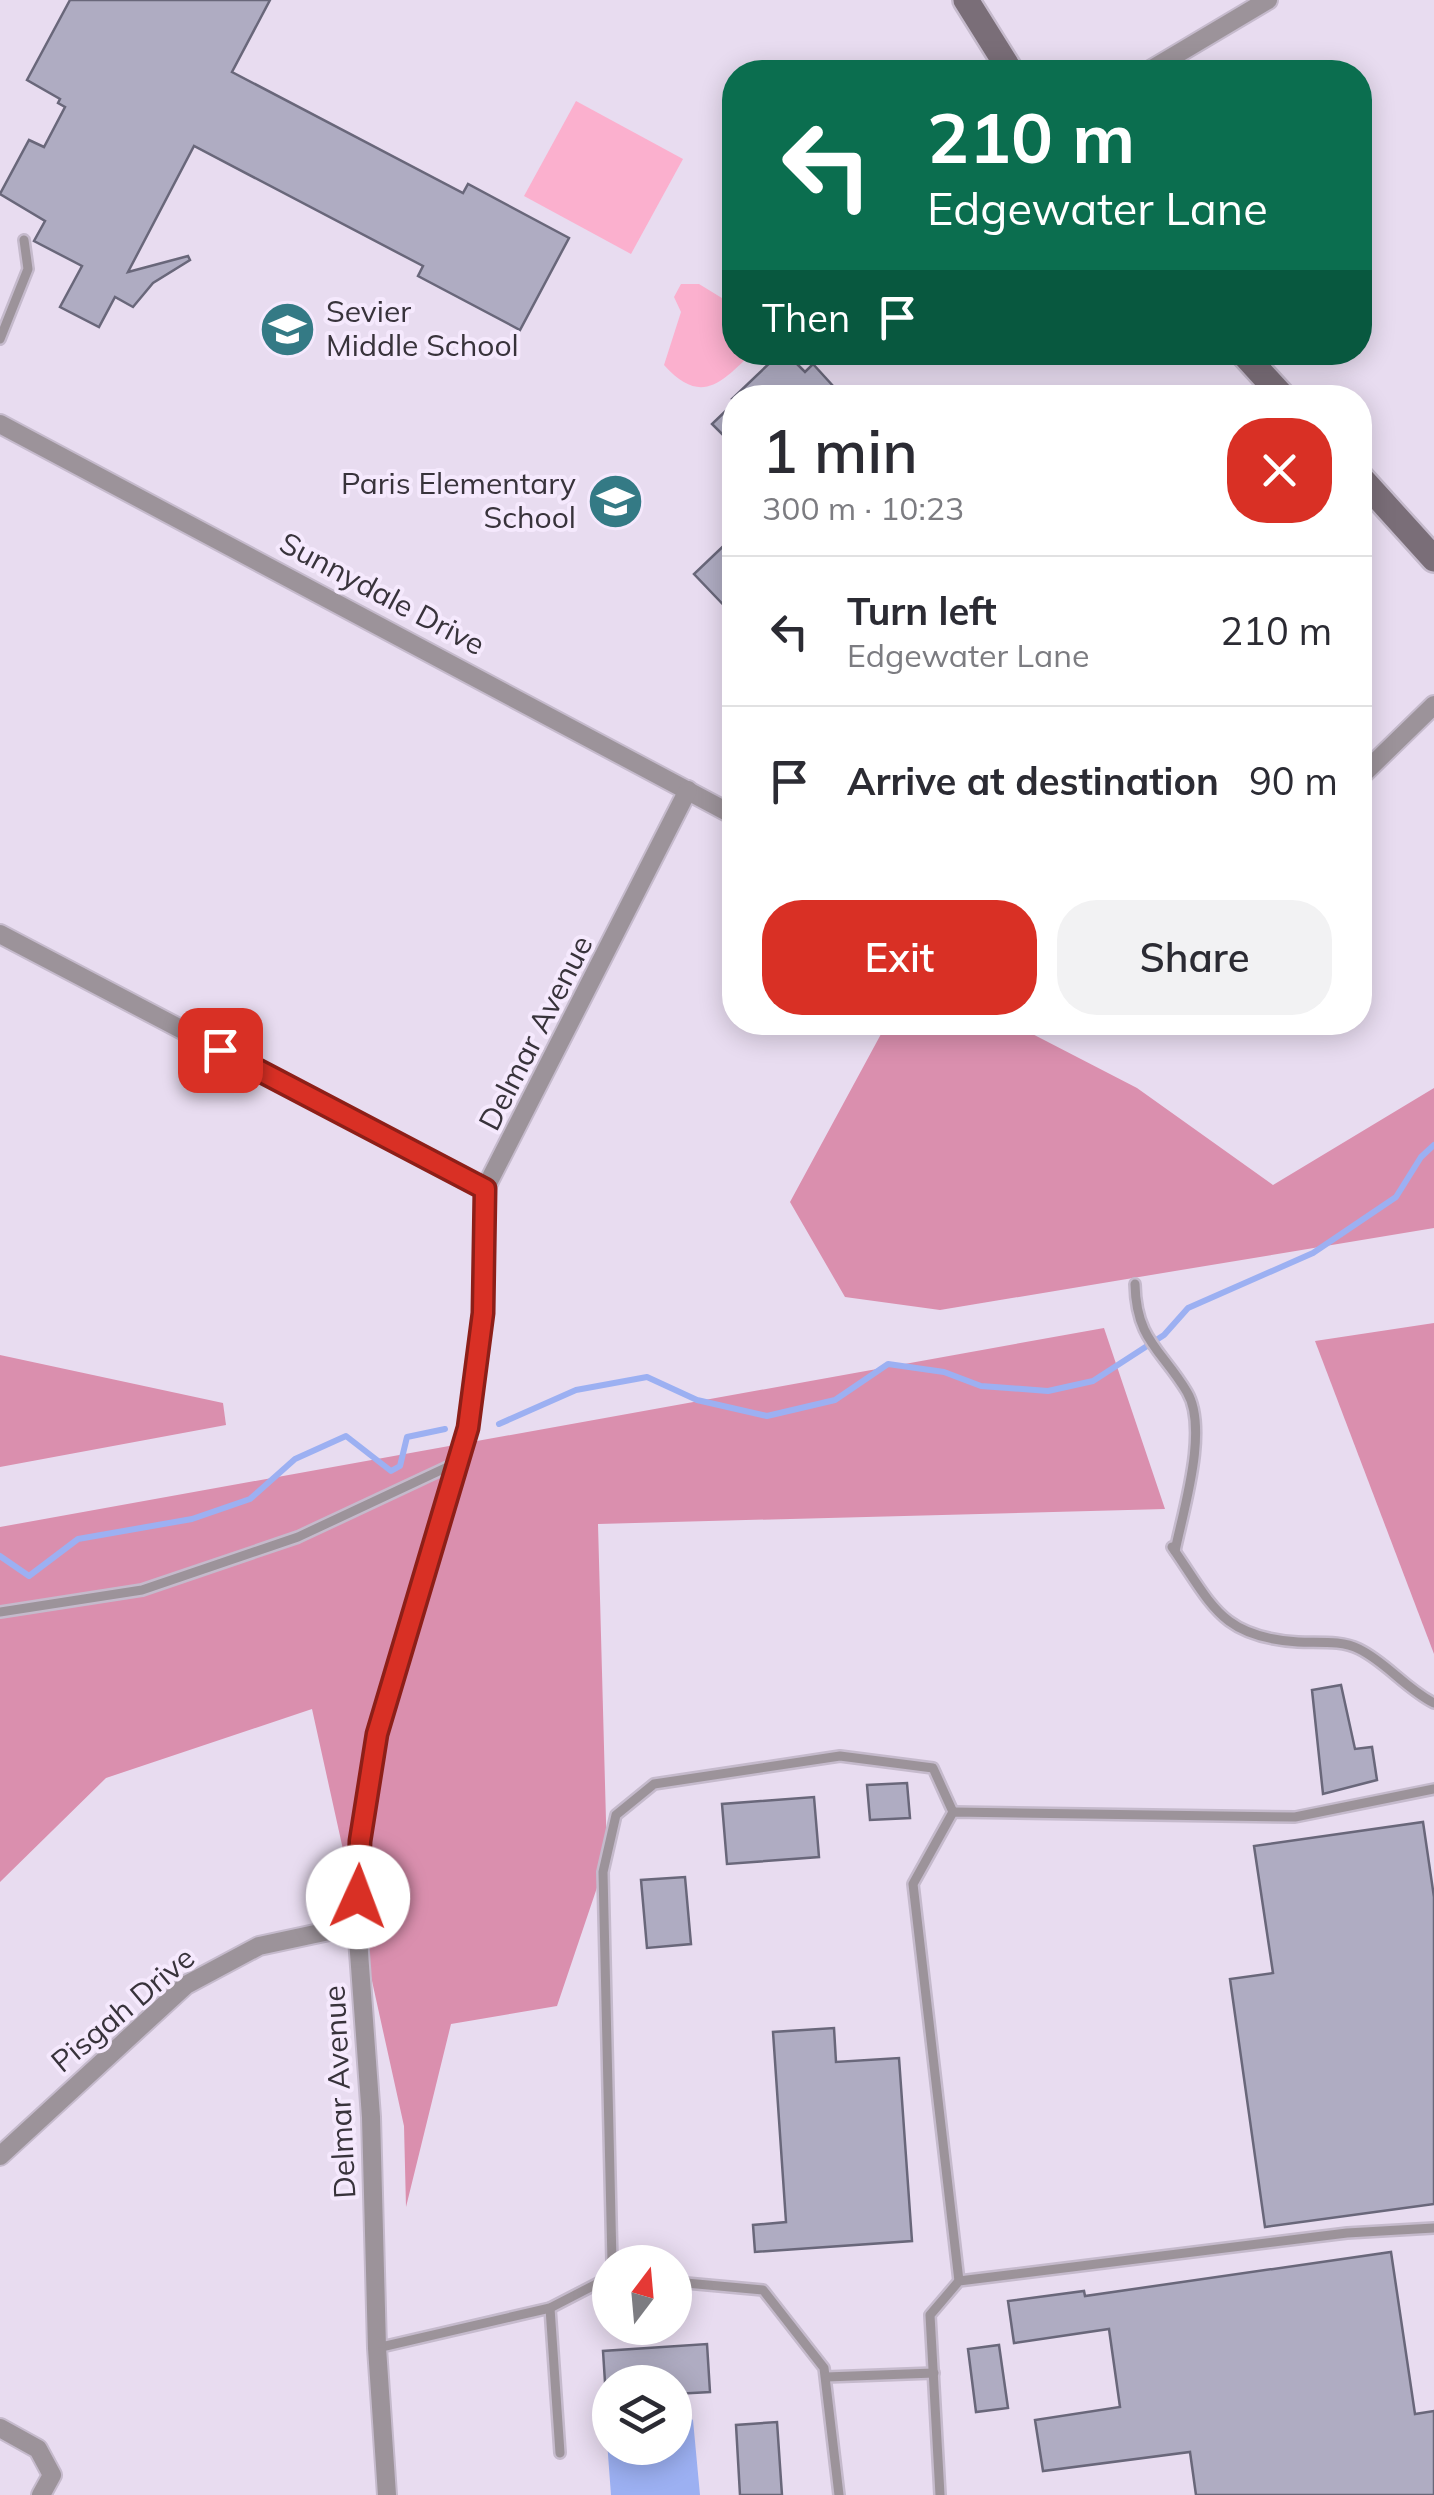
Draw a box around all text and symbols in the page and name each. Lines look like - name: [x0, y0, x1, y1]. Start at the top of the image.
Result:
- text: 210 m: [927, 93, 1135, 181]
- icon: left: [762, 100, 892, 230]
- text: Edgewater Lane: [927, 180, 1268, 236]
- icon: arrive: [870, 290, 925, 345]
- place label: Sevier Middle School: [326, 292, 519, 364]
- text: Then: [762, 294, 850, 342]
- school or university icon: Sevier Middle School: [257, 299, 317, 359]
- text: 1 min: [762, 413, 918, 488]
- button: close: [1227, 418, 1332, 523]
- place label: Paris Elementary School: [341, 464, 576, 536]
- school or university icon: Paris Elementary School: [585, 471, 645, 531]
- text: 300 m · 10:23: [762, 488, 964, 528]
- street label: Sunnydale Drive: [274, 523, 491, 663]
- text: Turn left: [847, 587, 997, 635]
- icon: left: [762, 604, 817, 659]
- text: 210 m: [1220, 607, 1332, 655]
- text: Edgewater Lane: [847, 635, 1089, 675]
- icon: arrive: [762, 754, 817, 809]
- text: Arrive at destination: [847, 757, 1219, 805]
- text: 90 m: [1249, 757, 1338, 805]
- button: Exit: [762, 900, 1037, 1015]
- button: Share: [1057, 900, 1332, 1015]
- street label: Delmar Avenue: [470, 929, 600, 1136]
- pin: [178, 1008, 263, 1093]
- icon: arrive: [193, 1023, 248, 1078]
- position arrow: [306, 1845, 410, 1949]
- street label: Pisgah Drive: [43, 1938, 202, 2080]
- street label: Delmar Avenue: [314, 1984, 364, 2200]
- north arrow: [592, 2245, 692, 2345]
- map controls: [592, 2245, 692, 2465]
- button: layers: [592, 2365, 692, 2465]

